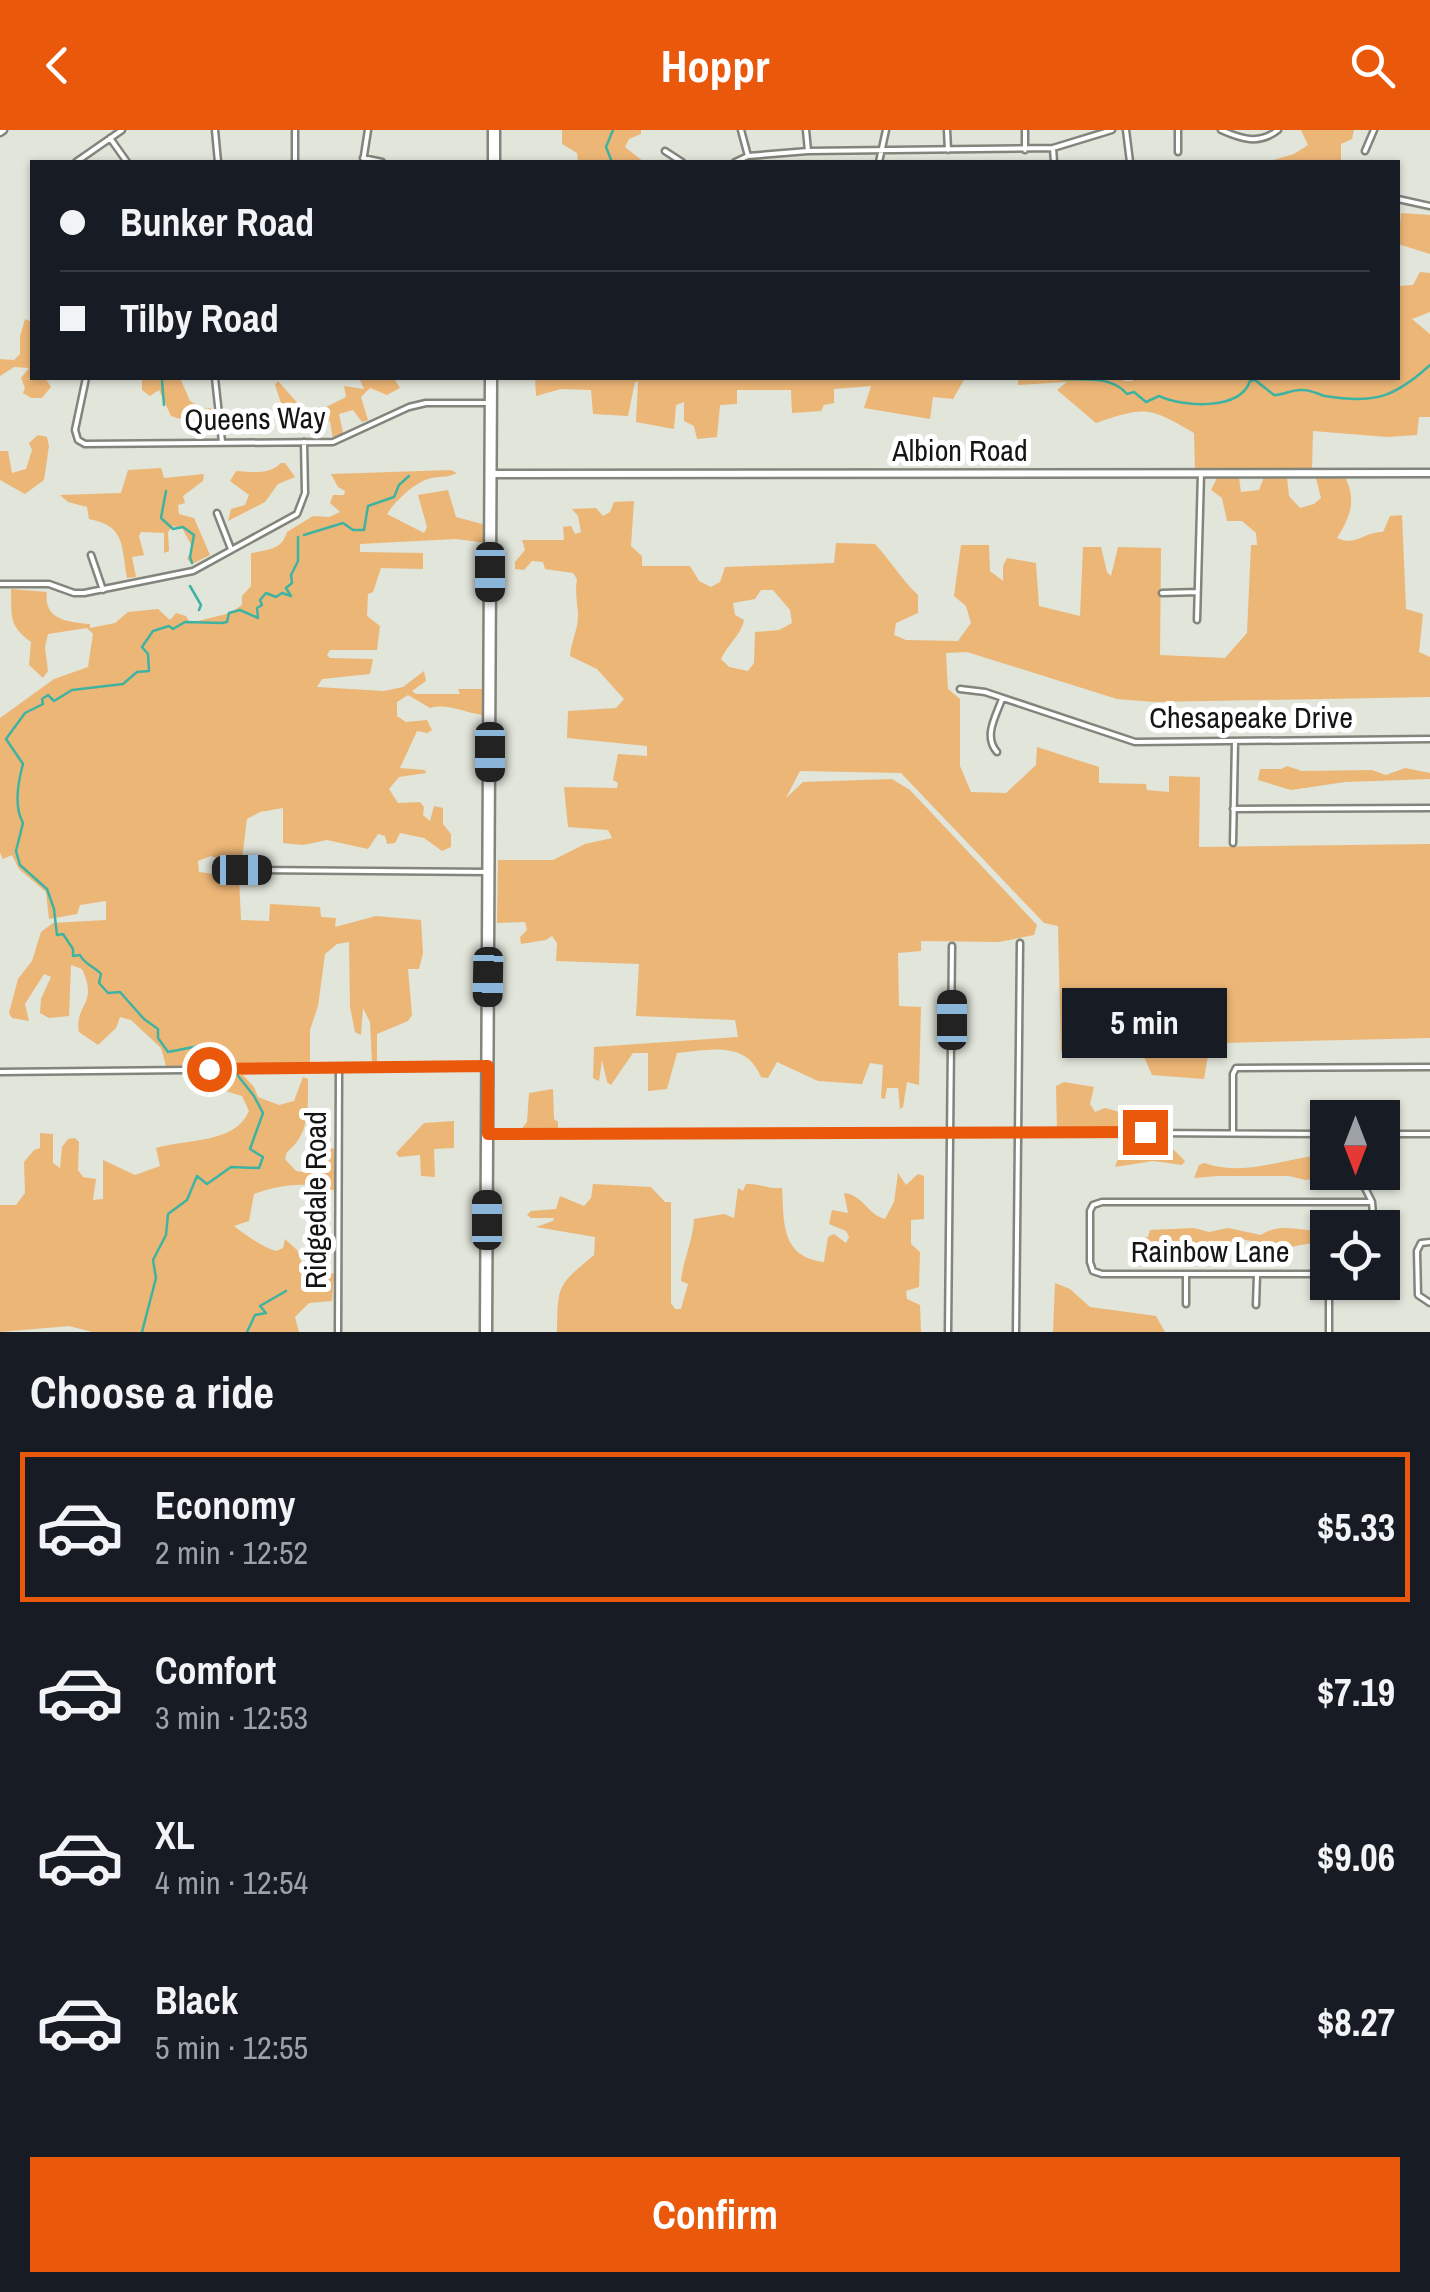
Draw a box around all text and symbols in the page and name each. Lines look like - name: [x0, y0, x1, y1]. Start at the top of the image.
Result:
- text: Hoppr: [661, 35, 769, 96]
- icon: back: [30, 38, 85, 93]
- icon: search: [1345, 38, 1400, 93]
- text: Bunker Road: [120, 197, 314, 248]
- text: Tilby Road: [120, 293, 279, 344]
- street label: Queens Way: [184, 397, 327, 439]
- street label: Albion Road: [891, 430, 1028, 470]
- car: [475, 542, 505, 602]
- street label: Chesapeake Drive: [1149, 697, 1353, 737]
- car: [475, 722, 505, 782]
- car: [212, 855, 272, 885]
- car: [472, 947, 504, 1007]
- callout: 5 min: [1062, 987, 1228, 1057]
- car: [937, 990, 967, 1050]
- text: 5 min: [1110, 1001, 1179, 1044]
- route start: [187, 1047, 232, 1092]
- north arrow: [1310, 1100, 1400, 1190]
- map controls: [1310, 1100, 1400, 1300]
- route end: [1123, 1110, 1168, 1155]
- street label: Ridgedale Road: [295, 1111, 335, 1289]
- car: [472, 1190, 502, 1250]
- button: locate: [1310, 1210, 1400, 1300]
- street label: Rainbow Lane: [1131, 1231, 1289, 1271]
- text: Choose a ride: [30, 1361, 274, 1422]
- text: Economy: [155, 1480, 295, 1531]
- icon: car: [35, 1482, 125, 1572]
- text: $5.33: [1317, 1502, 1395, 1553]
- text: 2 min · 12:52: [155, 1531, 308, 1574]
- text: Comfort: [155, 1645, 276, 1696]
- icon: car: [35, 1647, 125, 1737]
- text: $7.19: [1317, 1667, 1395, 1718]
- text: 3 min · 12:53: [155, 1696, 308, 1739]
- text: XL: [155, 1810, 195, 1861]
- icon: car: [35, 1812, 125, 1902]
- text: $9.06: [1317, 1832, 1395, 1883]
- text: 4 min · 12:54: [155, 1861, 308, 1904]
- text: Black: [155, 1975, 238, 2026]
- icon: car: [35, 1977, 125, 2067]
- text: $8.27: [1317, 1997, 1395, 2048]
- text: 5 min · 12:55: [155, 2026, 308, 2069]
- button: Confirm: [30, 2157, 1400, 2272]

